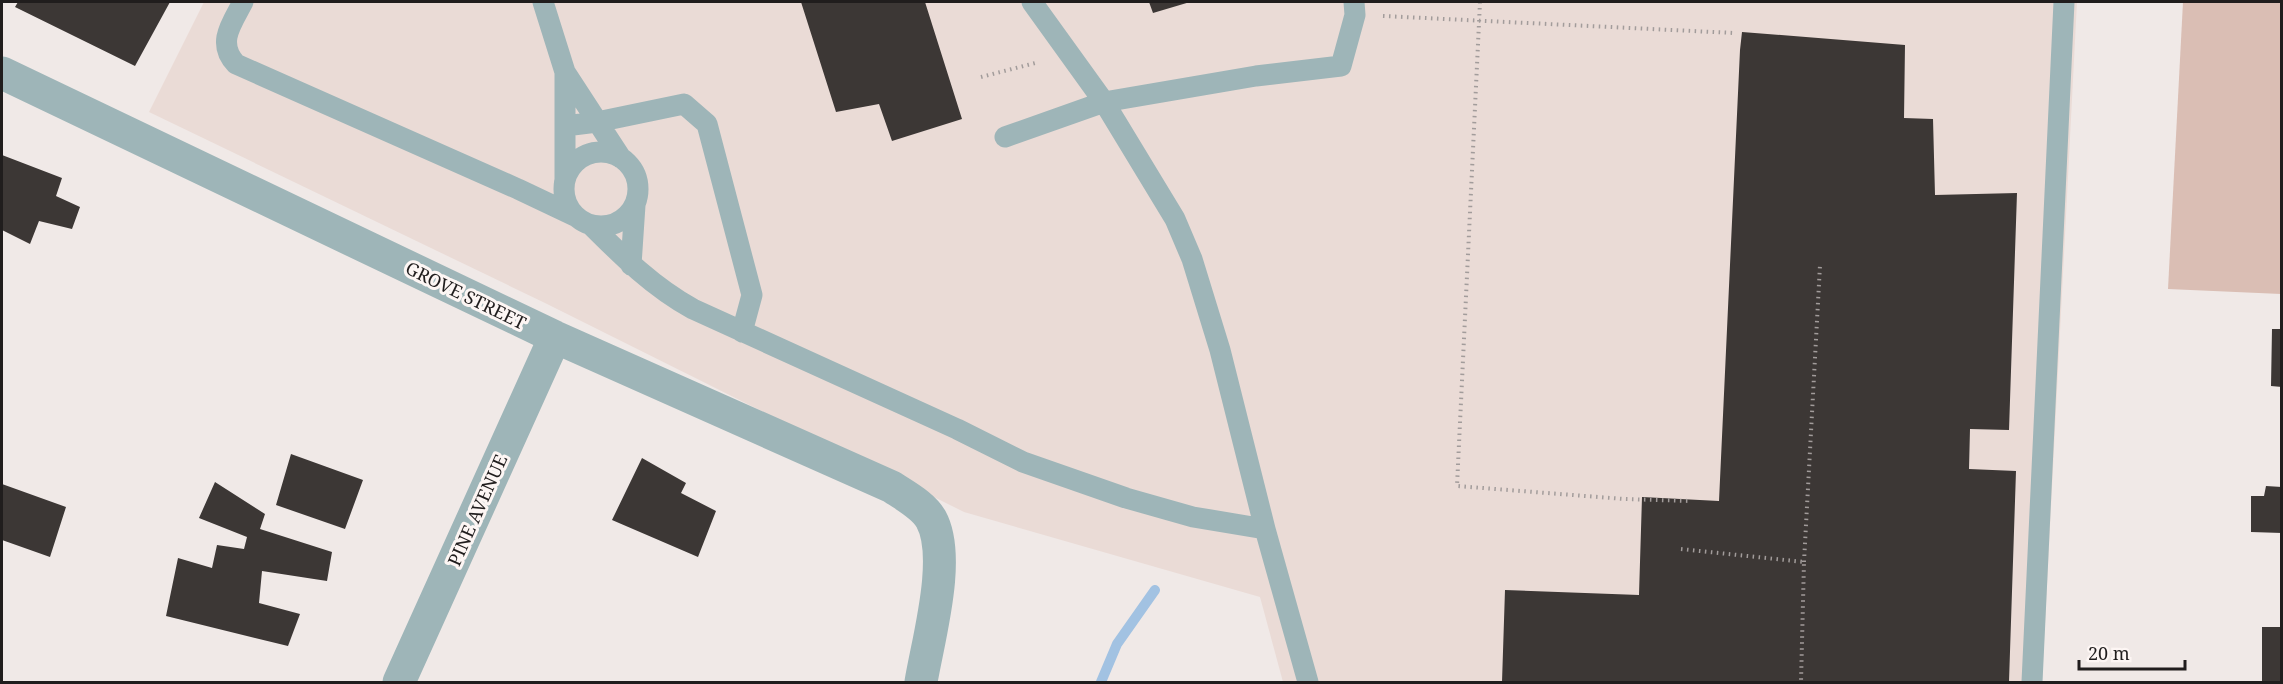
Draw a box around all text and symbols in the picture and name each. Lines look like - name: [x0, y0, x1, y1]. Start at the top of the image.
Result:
- street label: GROVE STREET: [402, 255, 530, 335]
- street label: PINE AVENUE: [442, 450, 512, 570]
- scale bar: [2079, 633, 2186, 671]
- text: 20 m: [2088, 641, 2130, 665]

